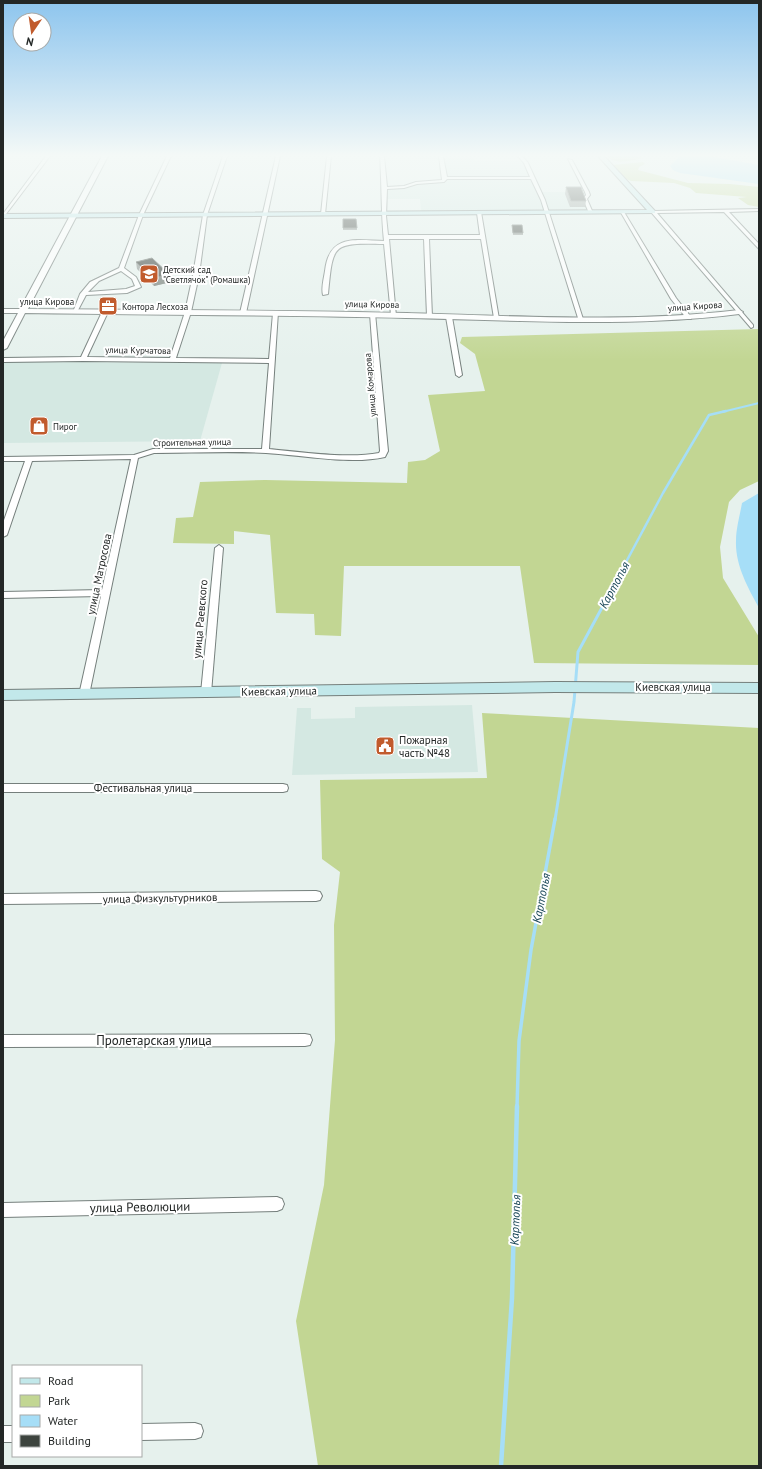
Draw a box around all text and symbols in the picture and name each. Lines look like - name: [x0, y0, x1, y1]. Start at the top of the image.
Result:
- north arrow: [12, 12, 52, 52]
- text: N: [25, 34, 35, 49]
- school or university icon: Детский сад "Светлячок" (Ромашка): [138, 263, 160, 285]
- place label: Детский сад "Светлячок" (Ромашка): [163, 264, 251, 286]
- office icon: Контора Лесхоза: [97, 295, 119, 317]
- street label: улица Кирова: [20, 296, 74, 307]
- street label: улица Кирова: [345, 298, 399, 310]
- street label: улица Кирова: [667, 299, 723, 313]
- place label: Контора Лесхоза: [122, 301, 188, 312]
- street label: улица Курчатова: [105, 344, 171, 356]
- street label: улица Комарова: [362, 353, 378, 417]
- shop icon: Пирог: [28, 415, 50, 437]
- place label: Пирог: [53, 421, 78, 432]
- street label: Строительная улица: [153, 436, 231, 448]
- street label: улица Матросова: [84, 532, 114, 616]
- water label: Картопья: [595, 559, 633, 611]
- street label: улица Раевского: [190, 579, 210, 659]
- street label: Киевская улица: [635, 680, 711, 694]
- street label: Киевская улица: [241, 683, 317, 699]
- place label: Пожарная часть №48: [399, 733, 450, 760]
- public building icon: Пожарная часть №48: [374, 735, 396, 757]
- street label: Фестивальная улица: [94, 781, 192, 795]
- water label: Картопья: [529, 871, 553, 924]
- street label: улица Физкультурников: [103, 890, 217, 906]
- street label: Пролетарская улица: [96, 1032, 212, 1049]
- water label: Картопья: [507, 1194, 523, 1246]
- street label: улица Революции: [90, 1198, 190, 1216]
- legend: [12, 1365, 142, 1457]
- text: Road: [48, 1373, 73, 1388]
- text: Park: [48, 1393, 70, 1408]
- text: Water: [48, 1413, 78, 1428]
- text: Building: [48, 1433, 91, 1448]

